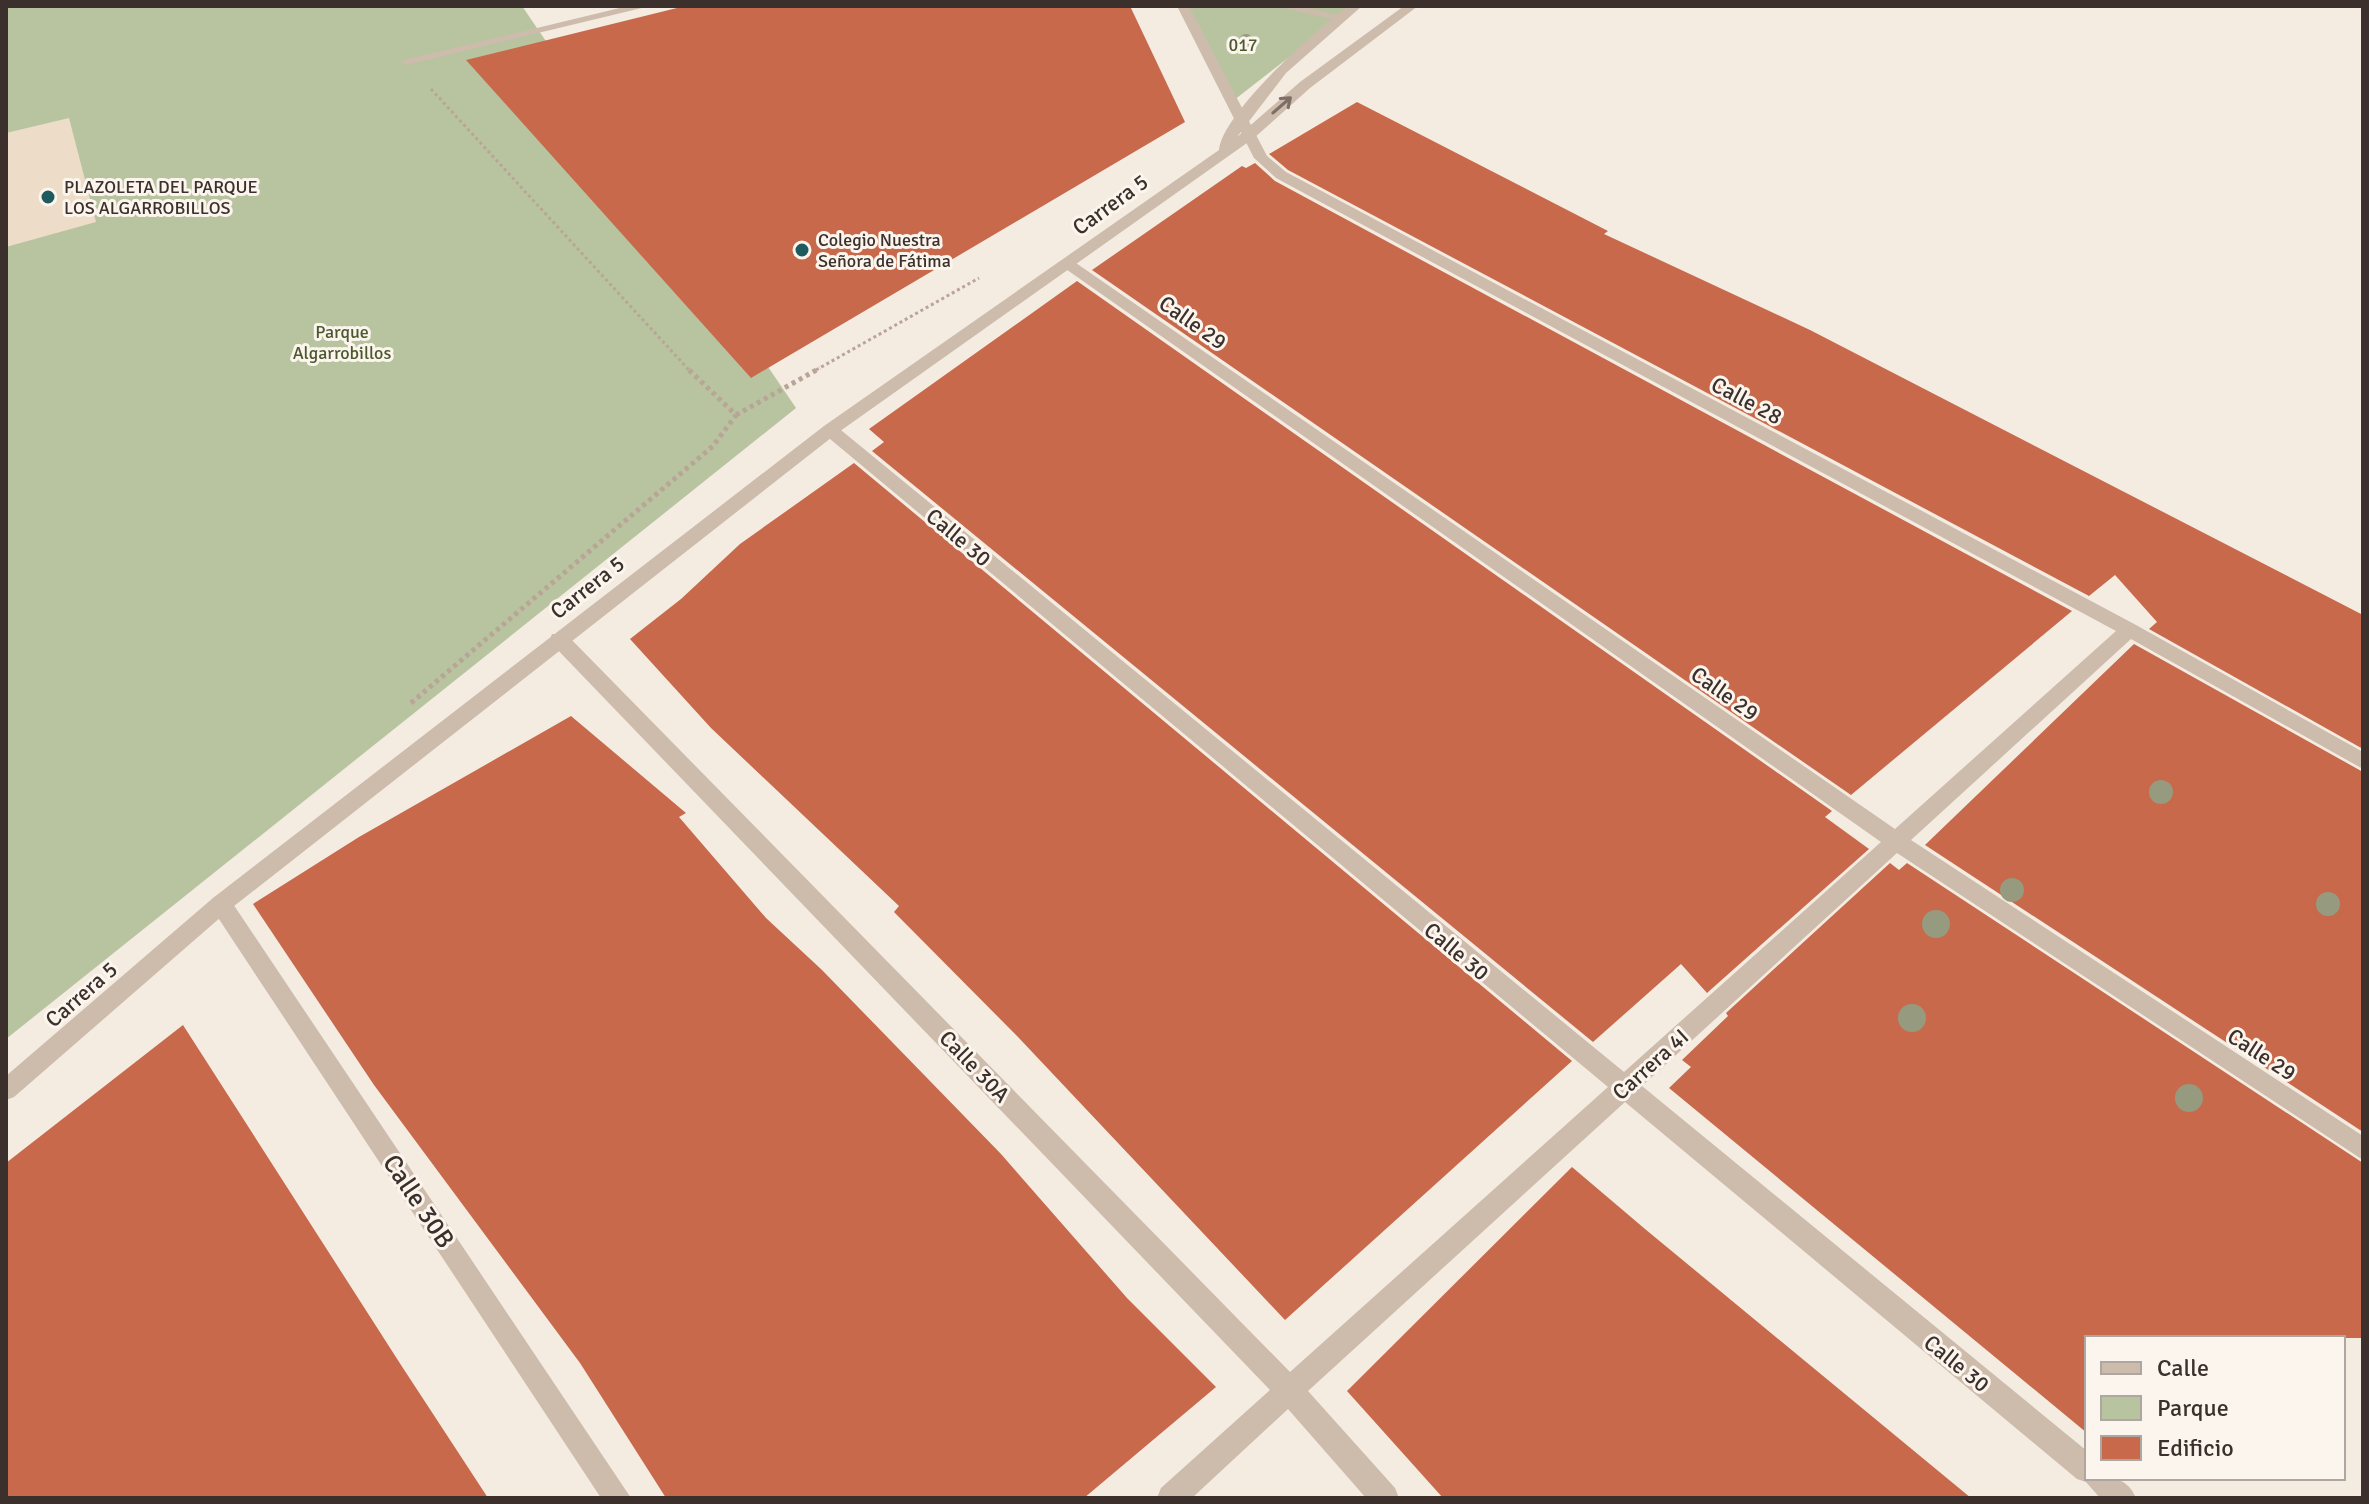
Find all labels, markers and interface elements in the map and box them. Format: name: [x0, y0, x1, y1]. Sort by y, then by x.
park label: 017: [1228, 34, 1258, 56]
one-way arrow: [1272, 96, 1292, 114]
street label: Carrera 5: [1067, 168, 1153, 241]
place label: PLAZOLETA DEL PARQUE LOS ALGARROBILLOS: [64, 176, 258, 219]
marker: PLAZOLETA DEL PARQUE LOS ALGARROBILLOS: [39, 188, 57, 206]
place label: Colegio Nuestra Señora de Fátima: [818, 229, 951, 272]
marker: Colegio Nuestra Señora de Fátima: [793, 241, 811, 259]
street label: Calle 29: [1154, 289, 1232, 355]
park label: Parque Algarrobillos: [293, 321, 391, 364]
street label: Calle 28: [1707, 371, 1787, 430]
street label: Calle 30: [921, 502, 997, 572]
street label: Carrera 5: [545, 550, 630, 625]
street label: Calle 29: [1686, 660, 1764, 726]
street label: Calle 30: [1419, 916, 1495, 986]
street label: Carrera 5: [40, 956, 123, 1033]
street label: Calle 29: [2222, 1022, 2301, 1087]
street label: Carrera 4I: [1607, 1023, 1694, 1106]
street label: Calle 30A: [934, 1025, 1016, 1108]
street label: Calle 30B: [375, 1149, 461, 1254]
street label: Calle 30: [1919, 1329, 1995, 1398]
legend: [2085, 1336, 2345, 1480]
text: Calle: [2157, 1353, 2209, 1383]
text: Parque: [2157, 1393, 2229, 1423]
text: Edificio: [2157, 1433, 2234, 1463]

